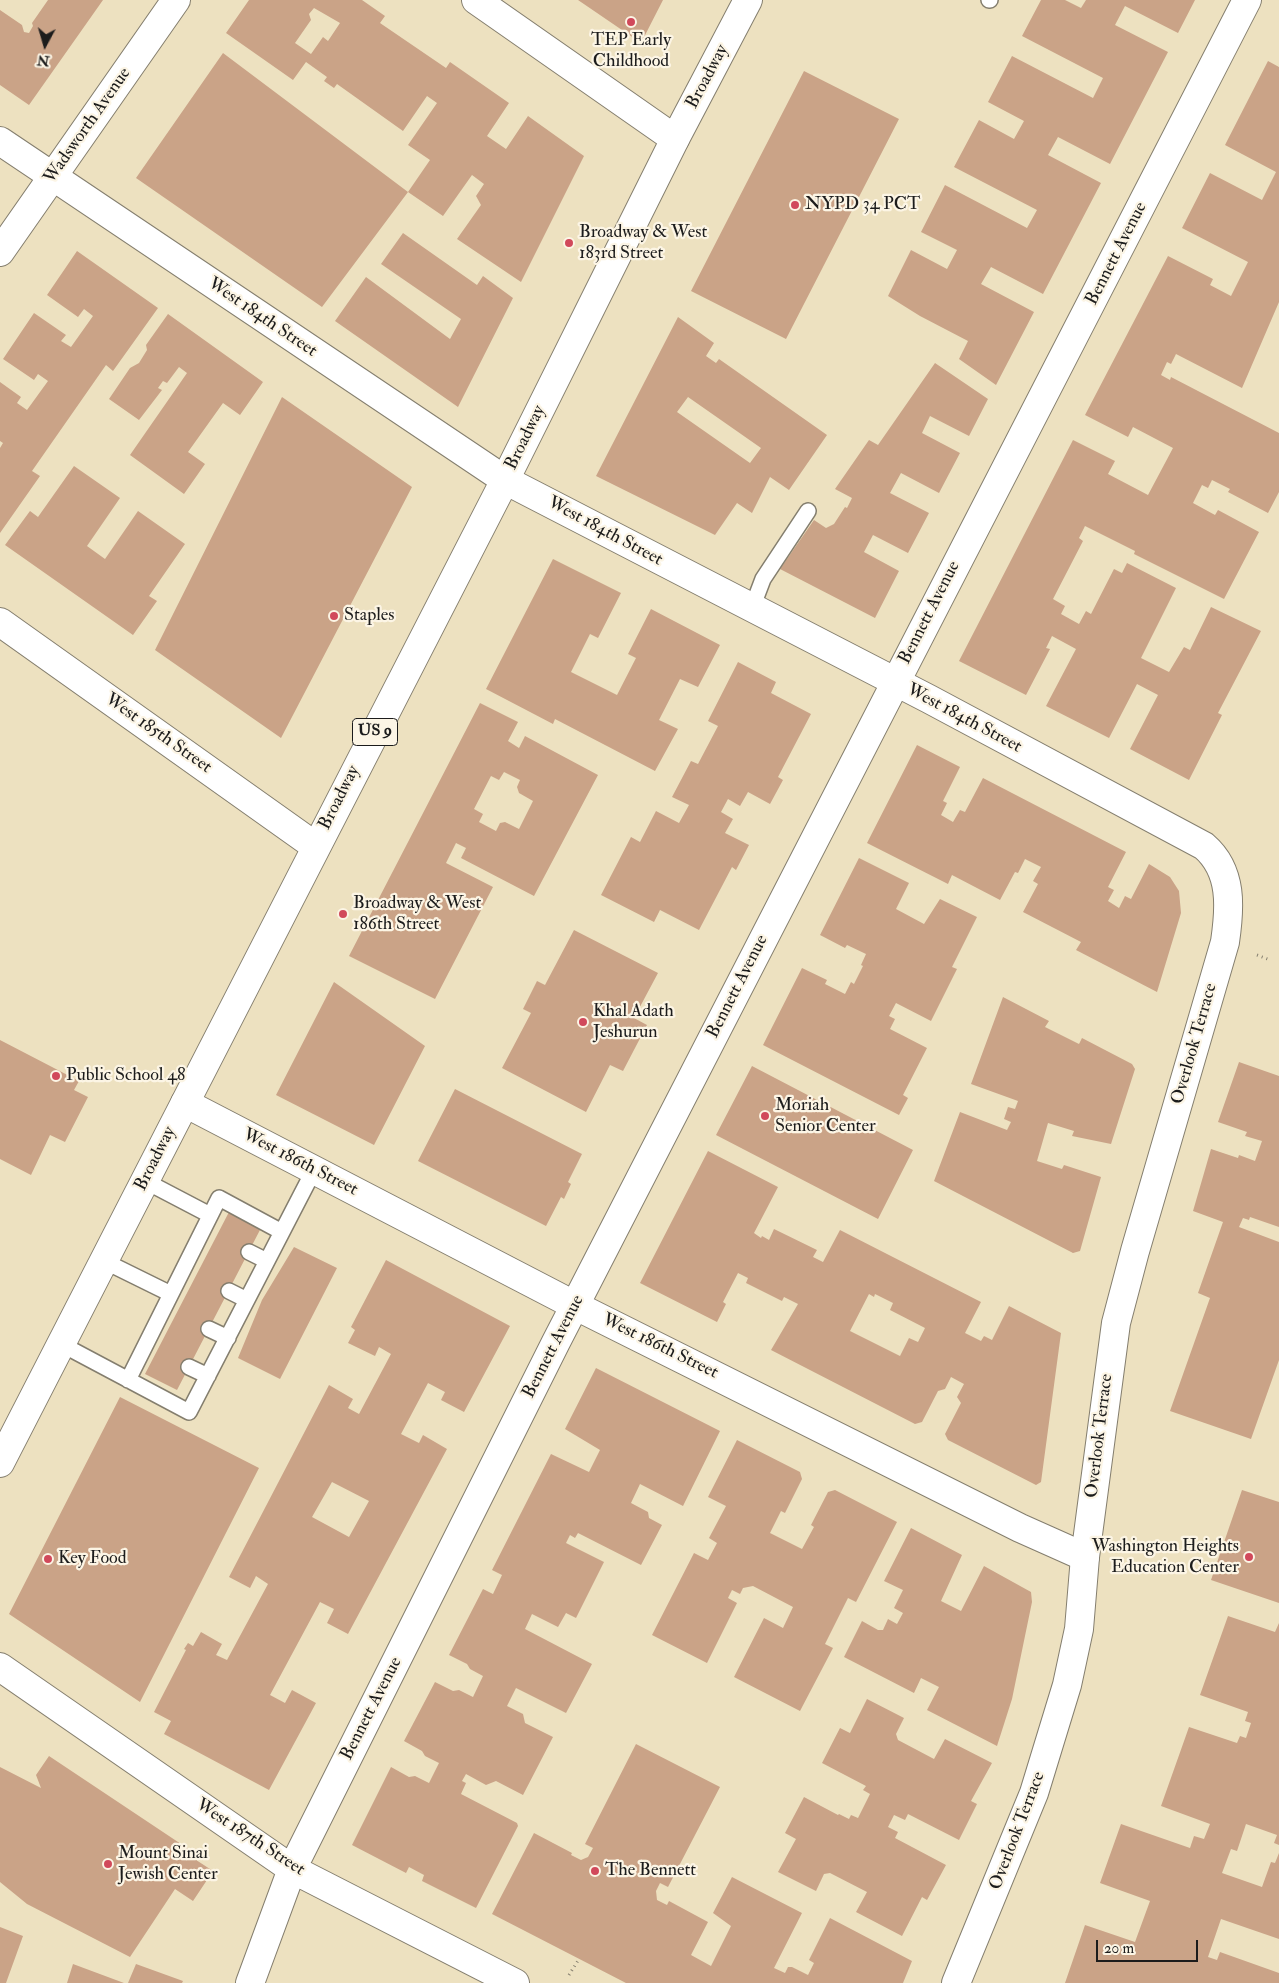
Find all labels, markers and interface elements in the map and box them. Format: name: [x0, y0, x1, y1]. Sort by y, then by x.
marker: TEP Early Childhood: [625, 16, 637, 28]
north arrow: [20, 20, 70, 70]
place label: TEP Early Childhood: [591, 30, 671, 72]
street label: Broadway: [682, 41, 734, 113]
text: N: [36, 51, 51, 70]
street label: Wadsworth Avenue: [40, 64, 136, 188]
place label: NYPD 34 PCT: [805, 194, 920, 216]
marker: NYPD 34 PCT: [789, 199, 801, 211]
street label: Bennett Avenue: [1082, 199, 1152, 309]
place label: Broadway & West 183rd Street: [579, 222, 707, 264]
marker: Broadway & West 183rd Street: [563, 237, 575, 249]
street label: West 184th Street: [203, 274, 321, 362]
street label: Broadway: [501, 402, 551, 474]
street label: West 184th Street: [544, 493, 666, 571]
street label: Bennett Avenue: [895, 558, 965, 668]
place label: Staples: [344, 605, 394, 627]
marker: Staples: [328, 610, 340, 622]
street label: West 184th Street: [903, 680, 1025, 758]
street label: West 185th Street: [101, 689, 215, 779]
road number: US 9: [352, 719, 398, 746]
street label: Broadway: [315, 762, 365, 834]
place label: Broadway & West 186th Street: [353, 893, 481, 936]
marker: Broadway & West 186th Street: [337, 908, 349, 920]
street label: Bennett Avenue: [703, 932, 773, 1042]
street label: Overlook Terrace: [1167, 981, 1223, 1107]
place label: Khal Adath Jeshurun: [593, 1001, 674, 1044]
marker: Khal Adath Jeshurun: [577, 1016, 589, 1028]
place label: Public School 48: [66, 1065, 185, 1087]
marker: Public School 48: [50, 1070, 62, 1082]
place label: Moriah Senior Center: [775, 1095, 876, 1138]
marker: Moriah Senior Center: [759, 1110, 771, 1122]
street label: Broadway: [131, 1123, 181, 1195]
street label: West 186th Street: [239, 1125, 361, 1201]
street label: Bennett Avenue: [519, 1292, 589, 1402]
street label: West 186th Street: [598, 1310, 722, 1384]
street label: Overlook Terrace: [1082, 1373, 1118, 1499]
place label: Washington Heights Education Center: [1092, 1536, 1239, 1578]
place label: Key Food: [58, 1548, 127, 1570]
marker: Washington Heights Education Center: [1243, 1551, 1255, 1563]
marker: Key Food: [42, 1553, 54, 1565]
street label: Bennett Avenue: [337, 1654, 407, 1764]
street label: Overlook Terrace: [986, 1769, 1050, 1893]
street label: West 187th Street: [191, 1795, 309, 1881]
place label: Mount Sinai Jewish Center: [118, 1843, 218, 1886]
marker: Mount Sinai Jewish Center: [102, 1858, 114, 1870]
place label: The Bennett: [605, 1860, 696, 1882]
marker: The Bennett: [589, 1865, 601, 1877]
scale bar: [1099, 1930, 1202, 1962]
text: 20 m: [1104, 1939, 1134, 1958]

